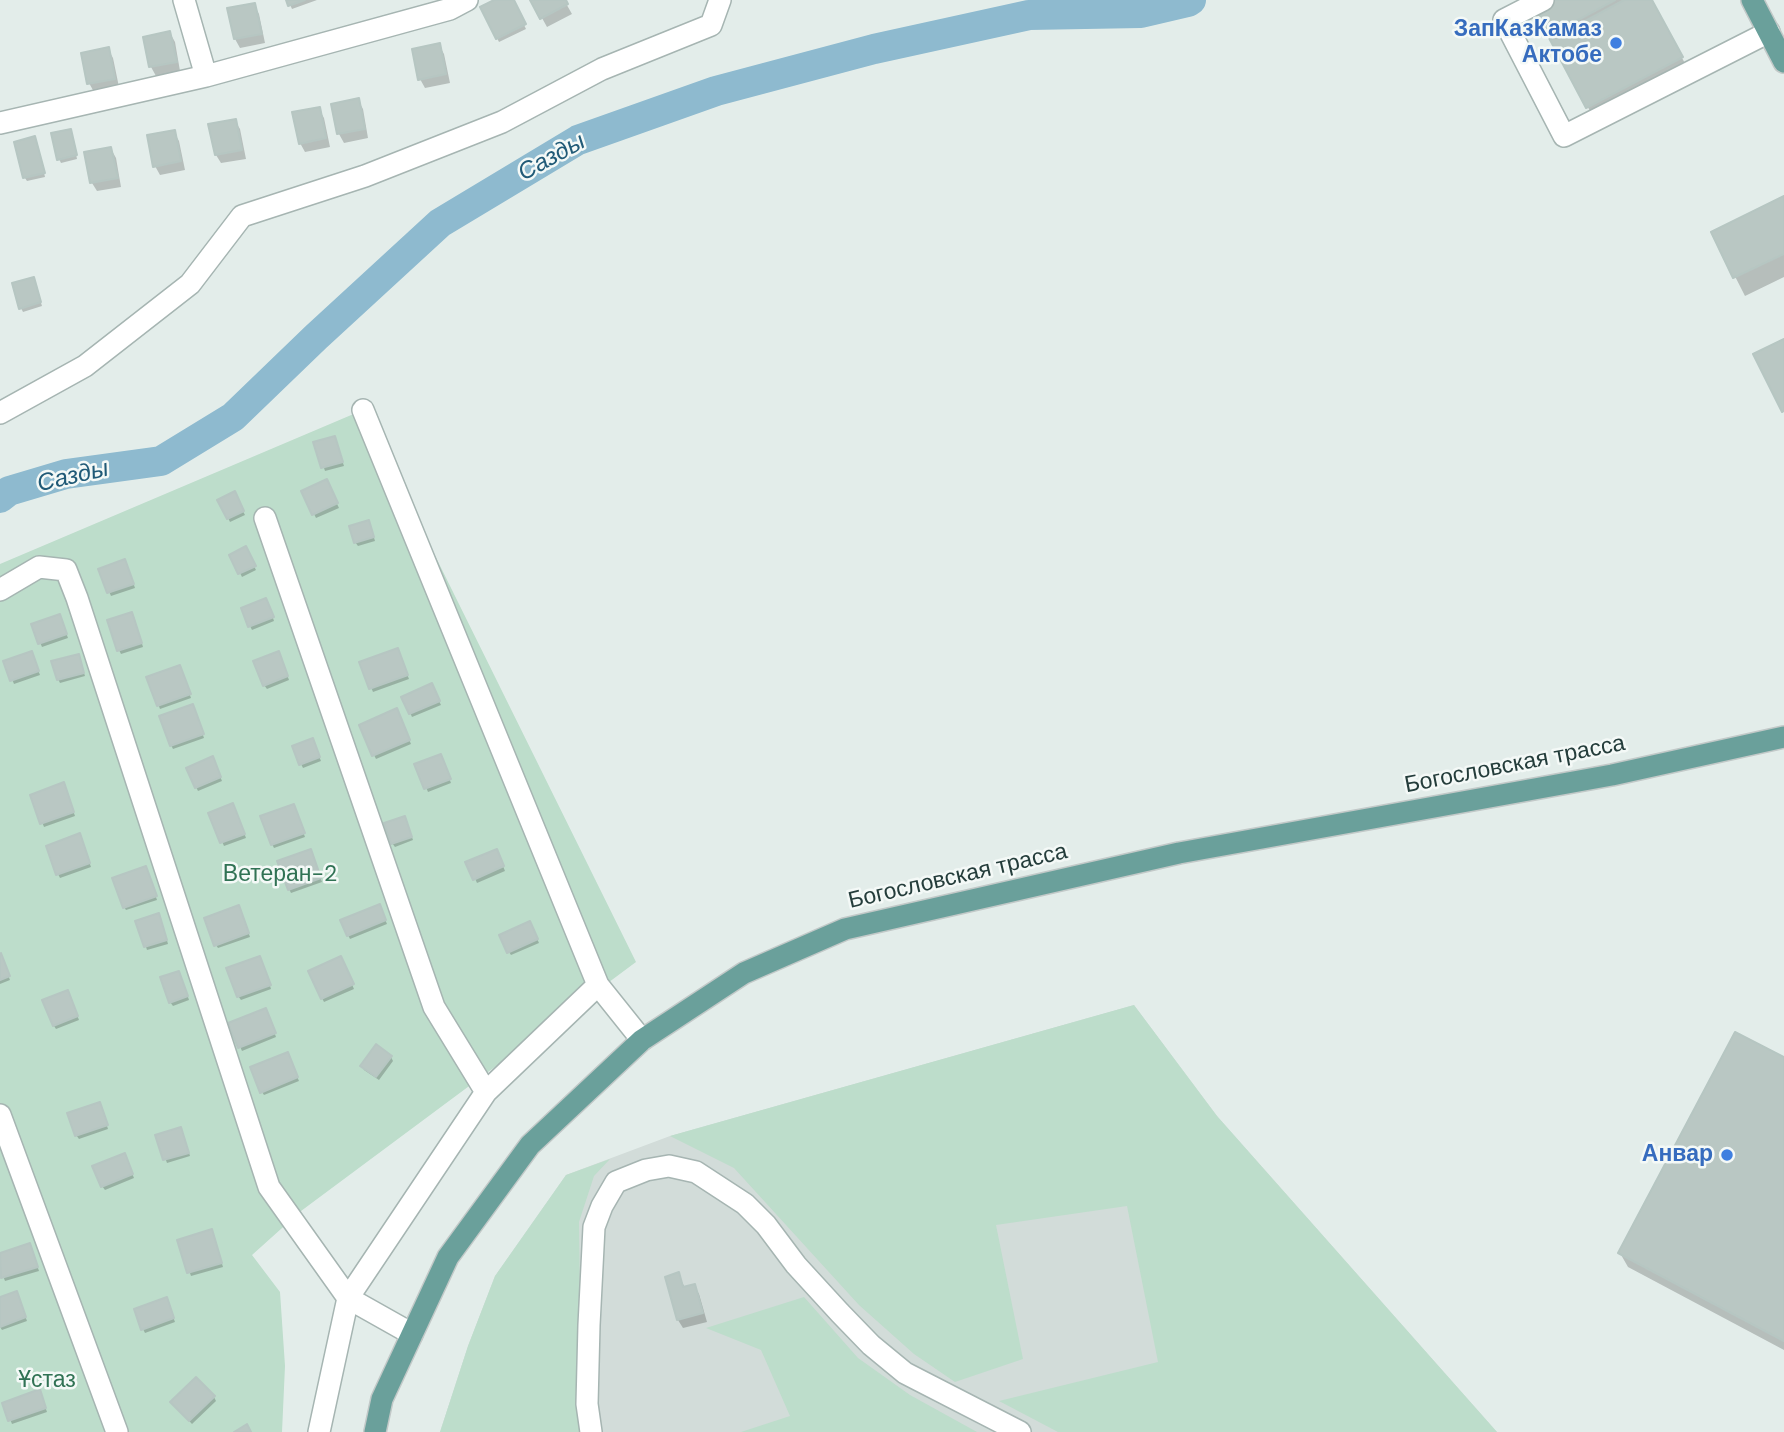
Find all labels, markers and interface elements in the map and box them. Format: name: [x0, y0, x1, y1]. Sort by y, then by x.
place label: ЗапКазКамаз Актобе: [1454, 16, 1602, 70]
marker: ЗапКазКамаз Актобе: [1608, 35, 1624, 51]
water label: Сазды: [513, 128, 591, 188]
water label: Сазды: [35, 455, 111, 499]
street label: Богословская трасса: [1403, 730, 1627, 800]
street label: Богословская трасса: [846, 838, 1070, 916]
park label: Ветеран-2: [223, 861, 337, 889]
place label: Анвар: [1642, 1141, 1713, 1169]
marker: Анвар: [1719, 1147, 1735, 1163]
park label: Ұстаз: [18, 1367, 76, 1395]

